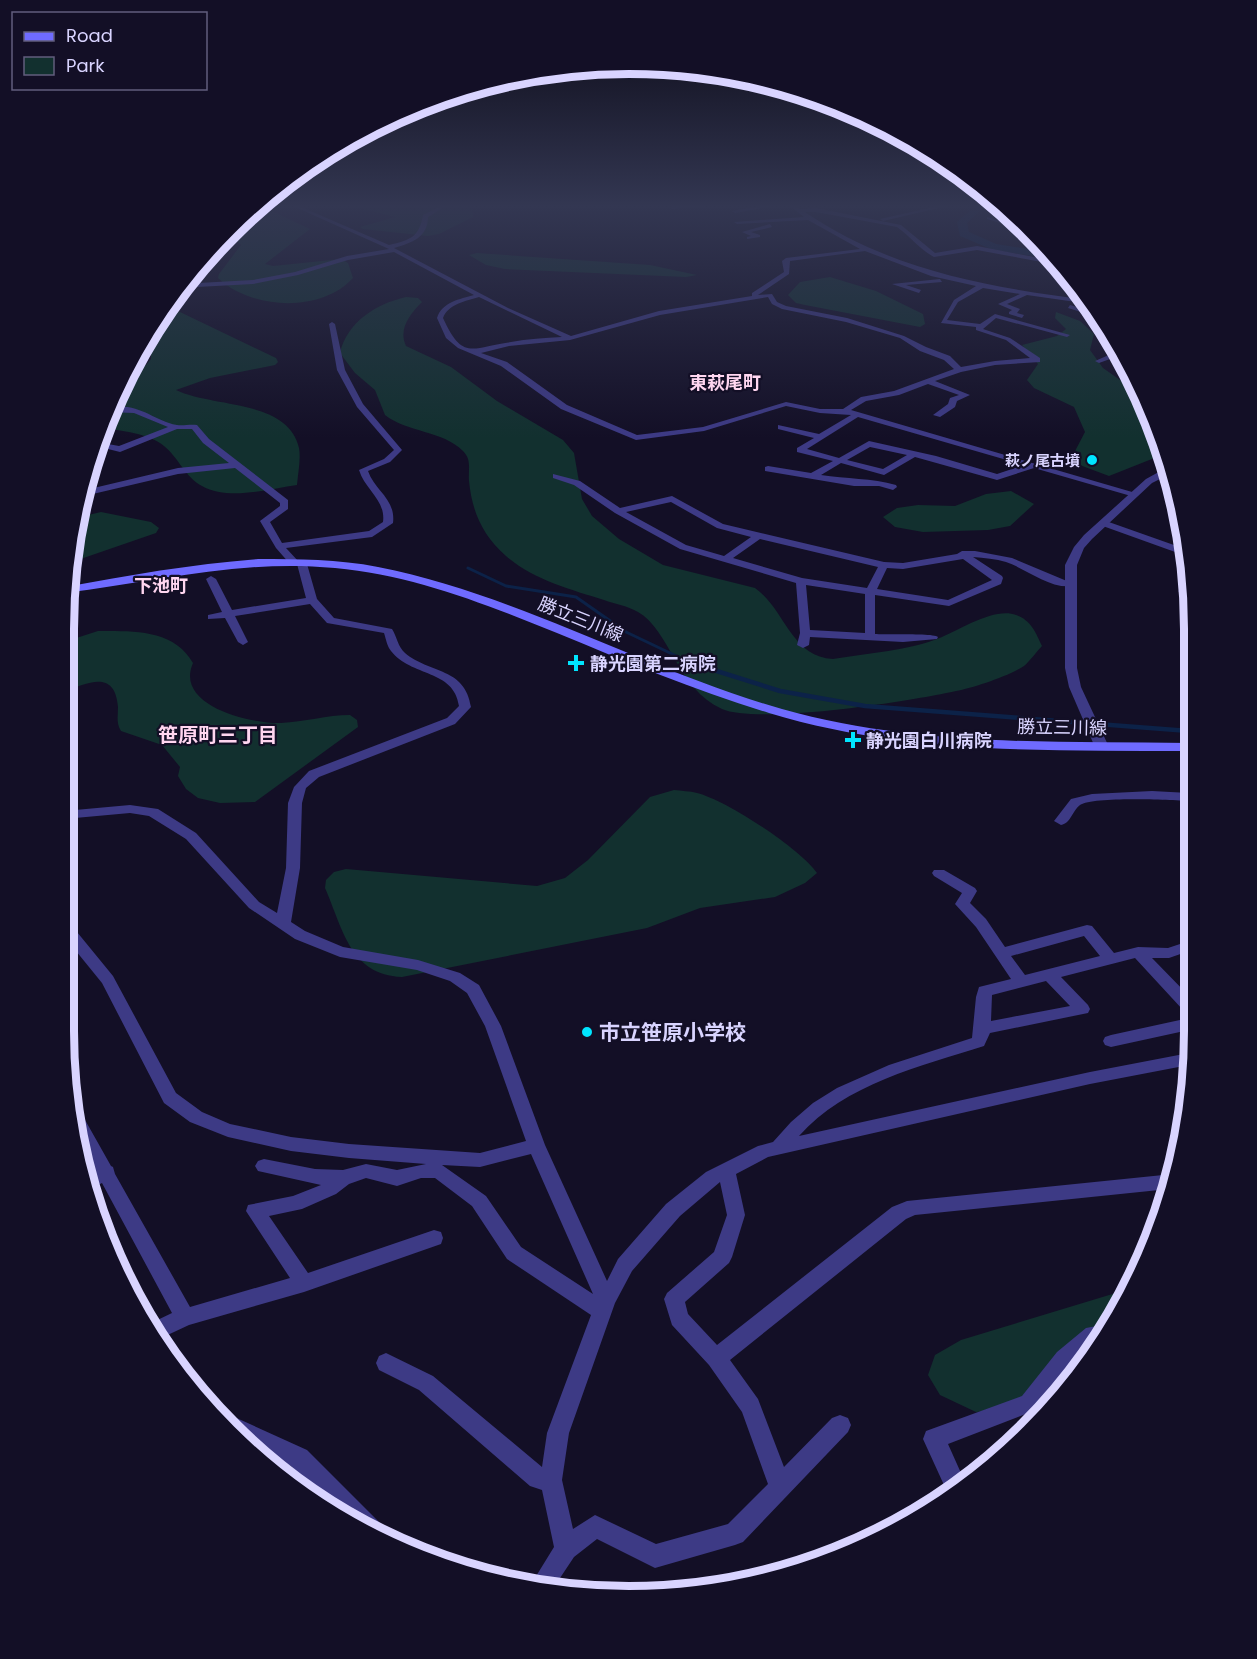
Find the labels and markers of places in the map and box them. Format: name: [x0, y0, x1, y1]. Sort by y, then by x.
place label: 萩ノ尾古墳: [1005, 450, 1080, 471]
marker: 萩ノ尾古墳: [1085, 453, 1099, 467]
place label: 静光園第二病院: [590, 651, 716, 676]
marker: 静光園第二病院: [567, 654, 585, 672]
place label: 静光園白川病院: [866, 728, 992, 753]
marker: 静光園白川病院: [844, 731, 862, 749]
place label: 市立笹原小学校: [599, 1018, 746, 1047]
marker: 市立笹原小学校: [580, 1025, 594, 1039]

